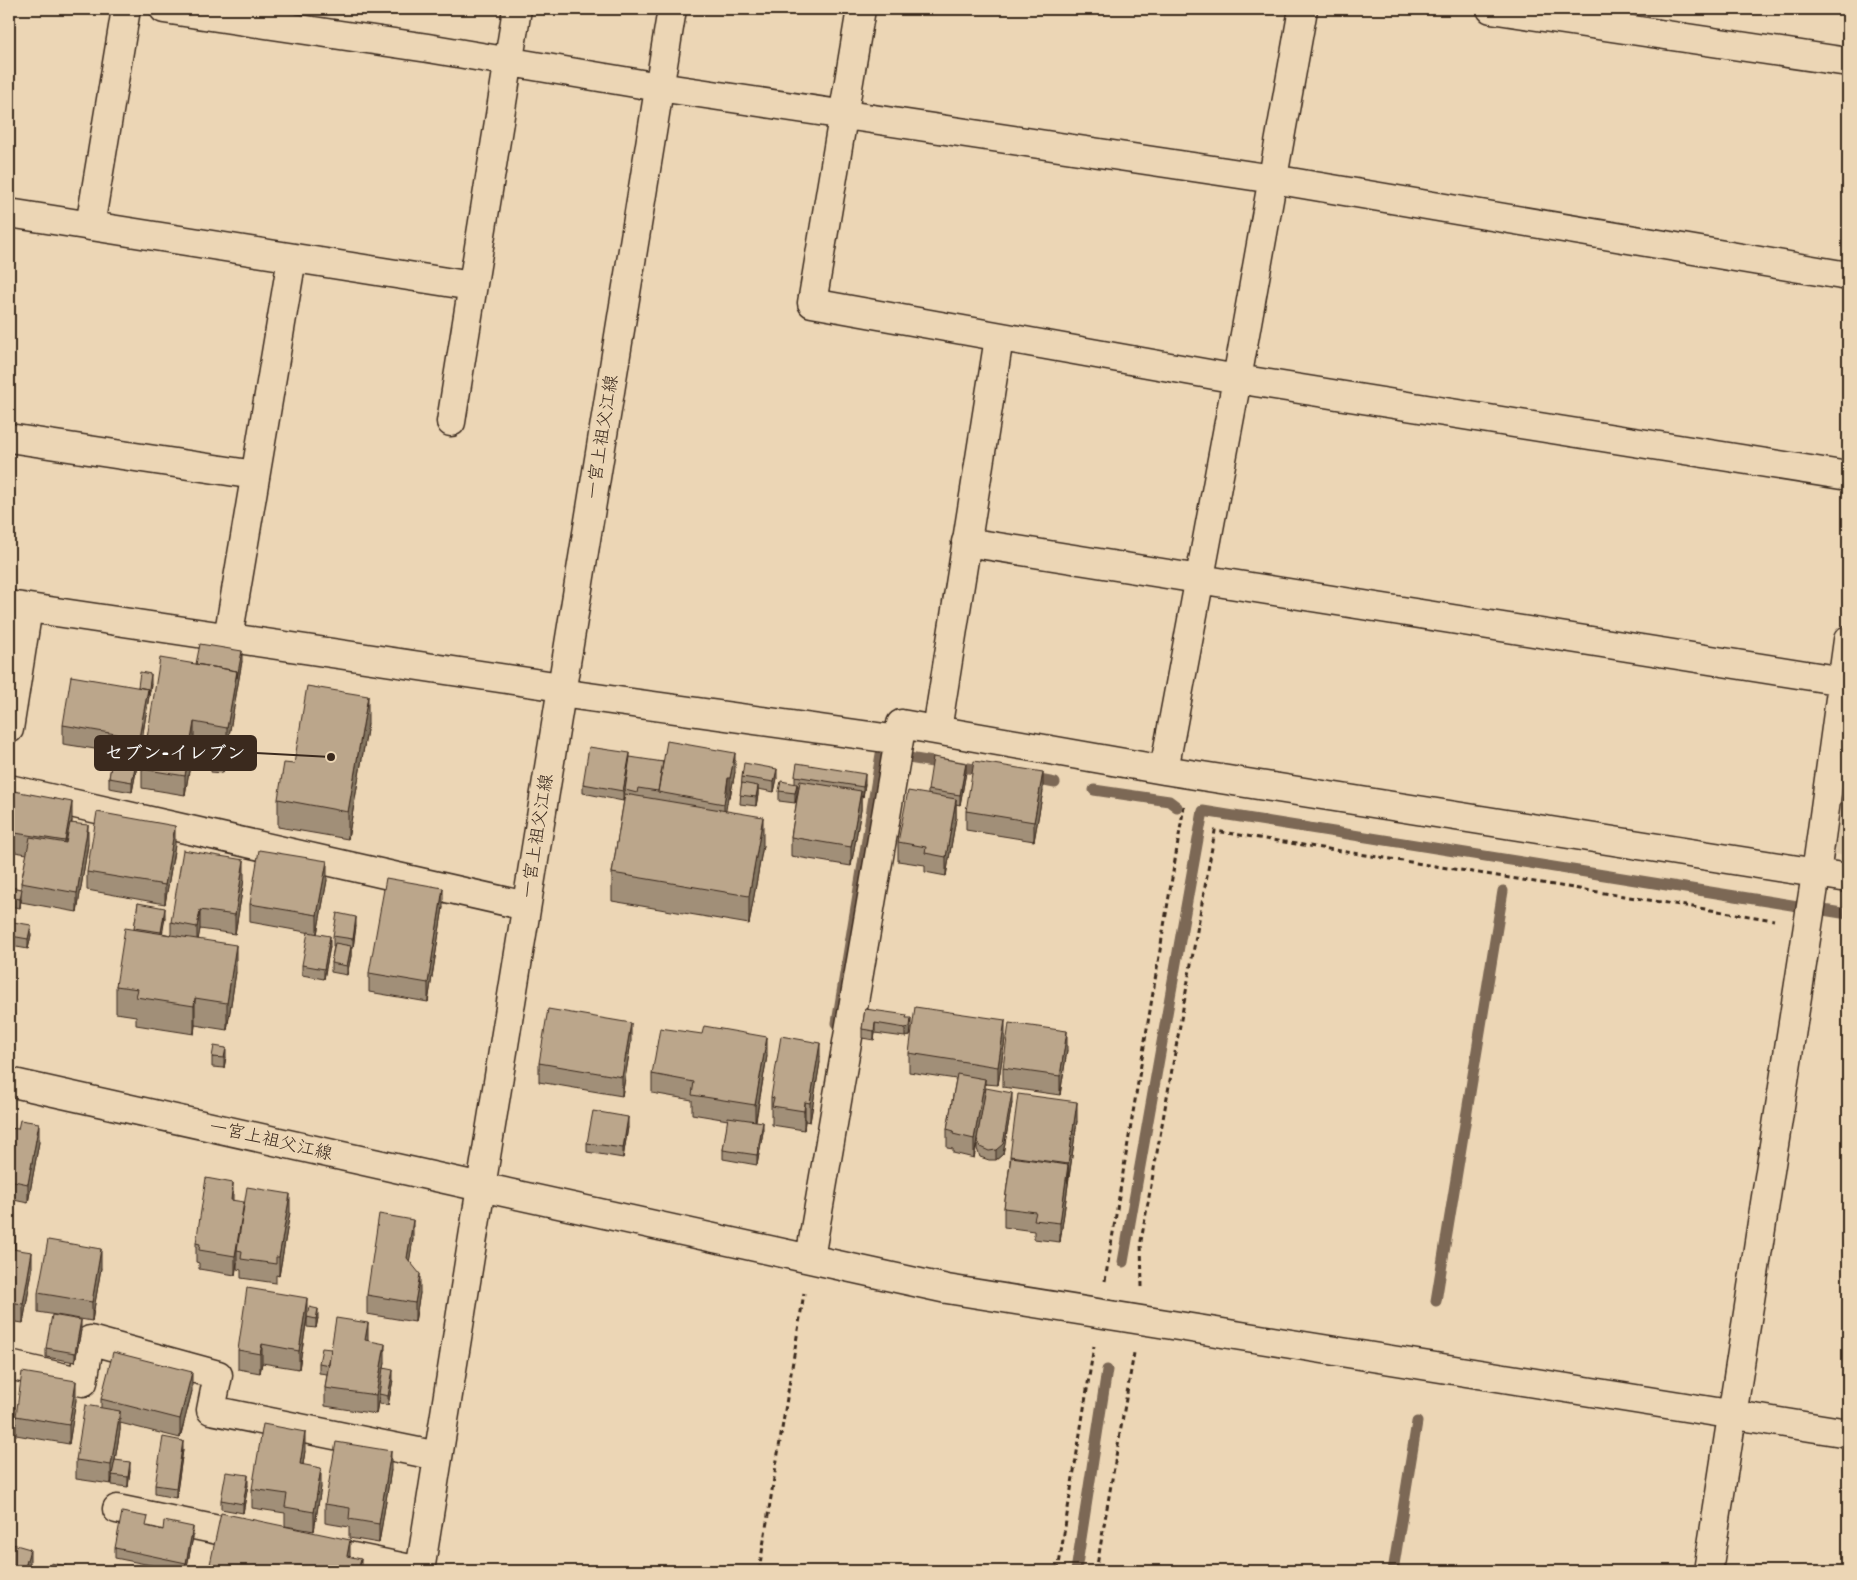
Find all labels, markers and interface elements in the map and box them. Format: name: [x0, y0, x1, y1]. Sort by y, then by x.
street label: 一宮上祖父江線: [582, 373, 622, 501]
callout: セブン-イレブン: [95, 736, 256, 770]
text: セブン-イレブン: [105, 742, 245, 765]
street label: 一宮上祖父江線: [517, 772, 557, 900]
street label: 一宮上祖父江線: [207, 1116, 335, 1164]

